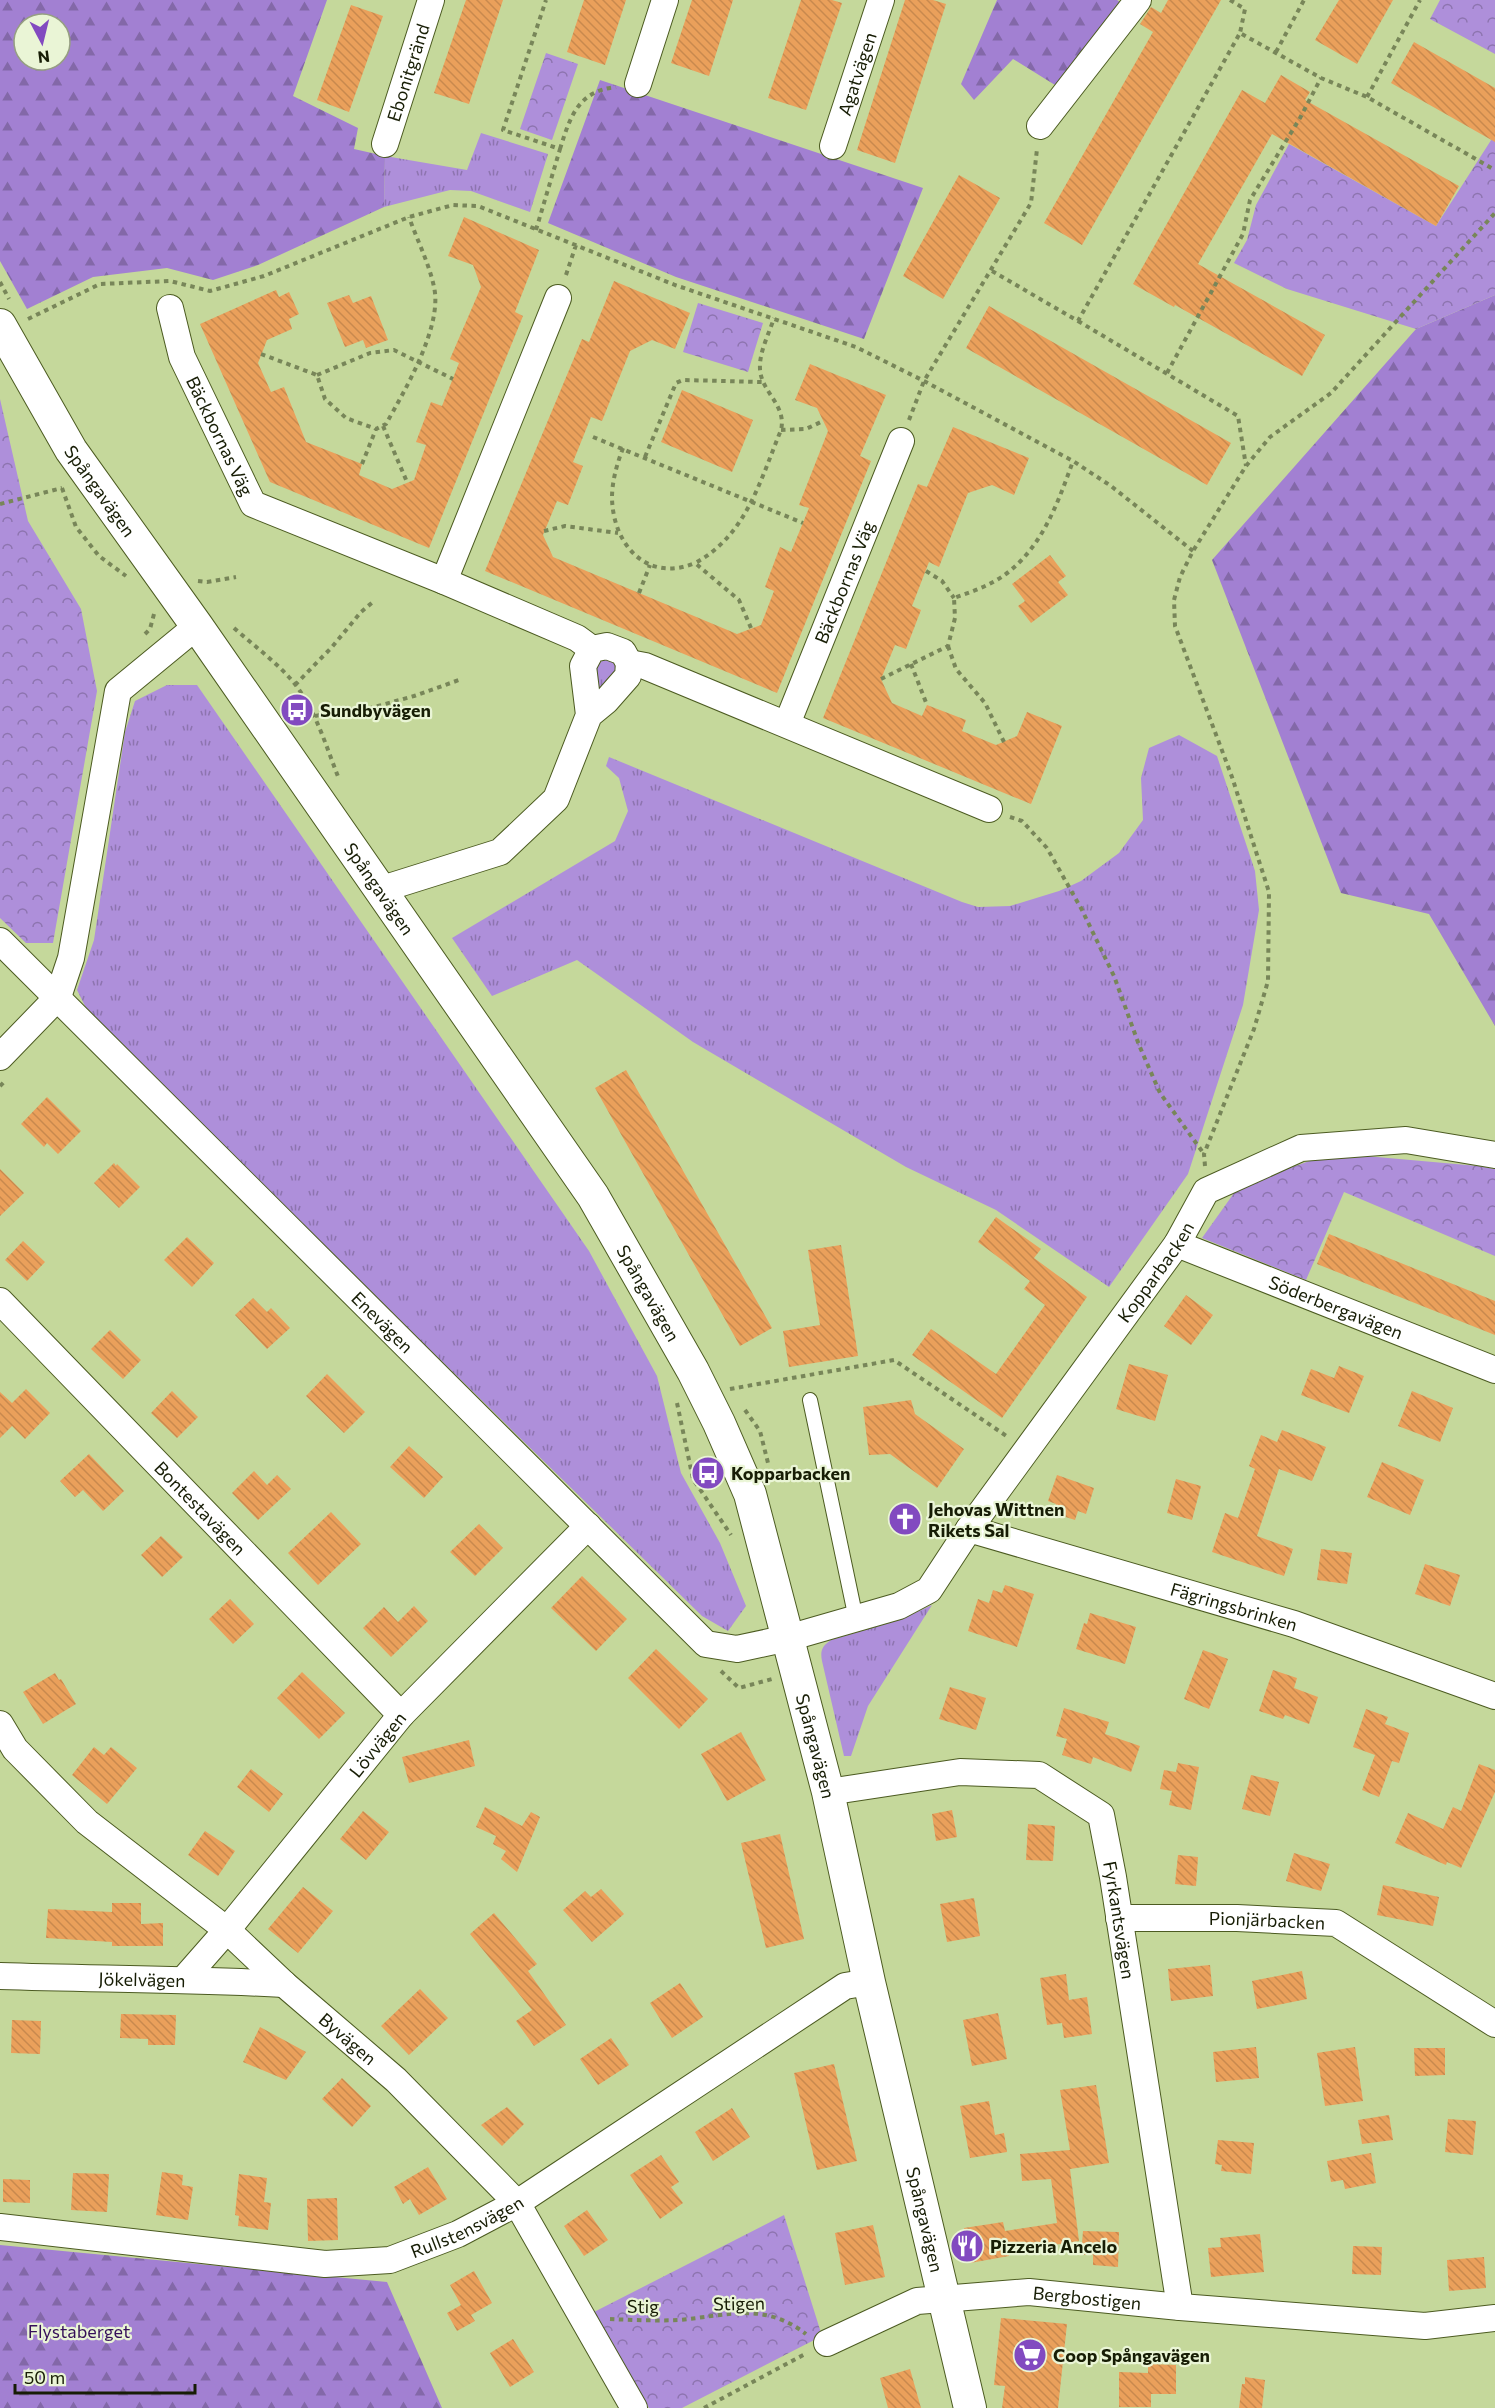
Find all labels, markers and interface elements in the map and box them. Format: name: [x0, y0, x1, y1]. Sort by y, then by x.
north arrow: [12, 12, 72, 72]
street label: Ebonitgränd: [382, 21, 434, 124]
street label: Agatvägen: [833, 29, 881, 118]
text: N: [37, 47, 51, 68]
street label: Bäckbornas Väg: [182, 372, 258, 499]
street label: Spångavägen: [60, 441, 140, 541]
street label: Bäckbornas Väg: [810, 517, 879, 647]
bus stop icon: Sundbyvägen: [279, 692, 315, 728]
place label: Sundbyvägen: [320, 699, 431, 721]
street label: Spångavägen: [340, 838, 419, 939]
street label: Kopparbacken: [1112, 1218, 1198, 1327]
street label: Spångavägen: [612, 1241, 685, 1345]
street label: Söderbergavägen: [1266, 1271, 1406, 1343]
street label: Enevägen: [347, 1287, 418, 1357]
bus stop icon: Kopparbacken: [690, 1455, 726, 1491]
street label: Bontestavägen: [150, 1456, 251, 1559]
place label: Kopparbacken: [731, 1462, 850, 1484]
place label: Jehovas Wittnen Rikets Sal: [928, 1498, 1064, 1541]
church icon: Jehovas Wittnen Rikets Sal: [887, 1501, 923, 1537]
street label: Fägringsbrinken: [1168, 1577, 1300, 1635]
street label: Spångavägen: [792, 1691, 840, 1800]
street label: Lövvägen: [344, 1707, 410, 1782]
street label: Fyrkantsvägen: [1099, 1859, 1140, 1981]
street label: Pionjärbacken: [1209, 1907, 1326, 1933]
street label: Jökelvägen: [98, 1967, 186, 1991]
street label: Byvägen: [315, 2008, 381, 2069]
street label: Spångavägen: [902, 2165, 948, 2274]
street label: Rullstensvägen: [407, 2191, 528, 2262]
restaurant icon: Pizzeria Ancelo: [949, 2228, 985, 2264]
place label: Pizzeria Ancelo: [990, 2235, 1117, 2257]
street label: Bergbostigen: [1032, 2281, 1142, 2314]
street label: Stigen: [713, 2292, 765, 2314]
street label: Stig: [627, 2295, 660, 2317]
park label: Flystaberget: [28, 2320, 130, 2342]
supermarket icon: Coop Spångavägen: [1012, 2337, 1048, 2373]
place label: Coop Spångavägen: [1053, 2344, 1210, 2366]
scale bar: [15, 2357, 195, 2395]
text: 50 m: [24, 2366, 65, 2388]

